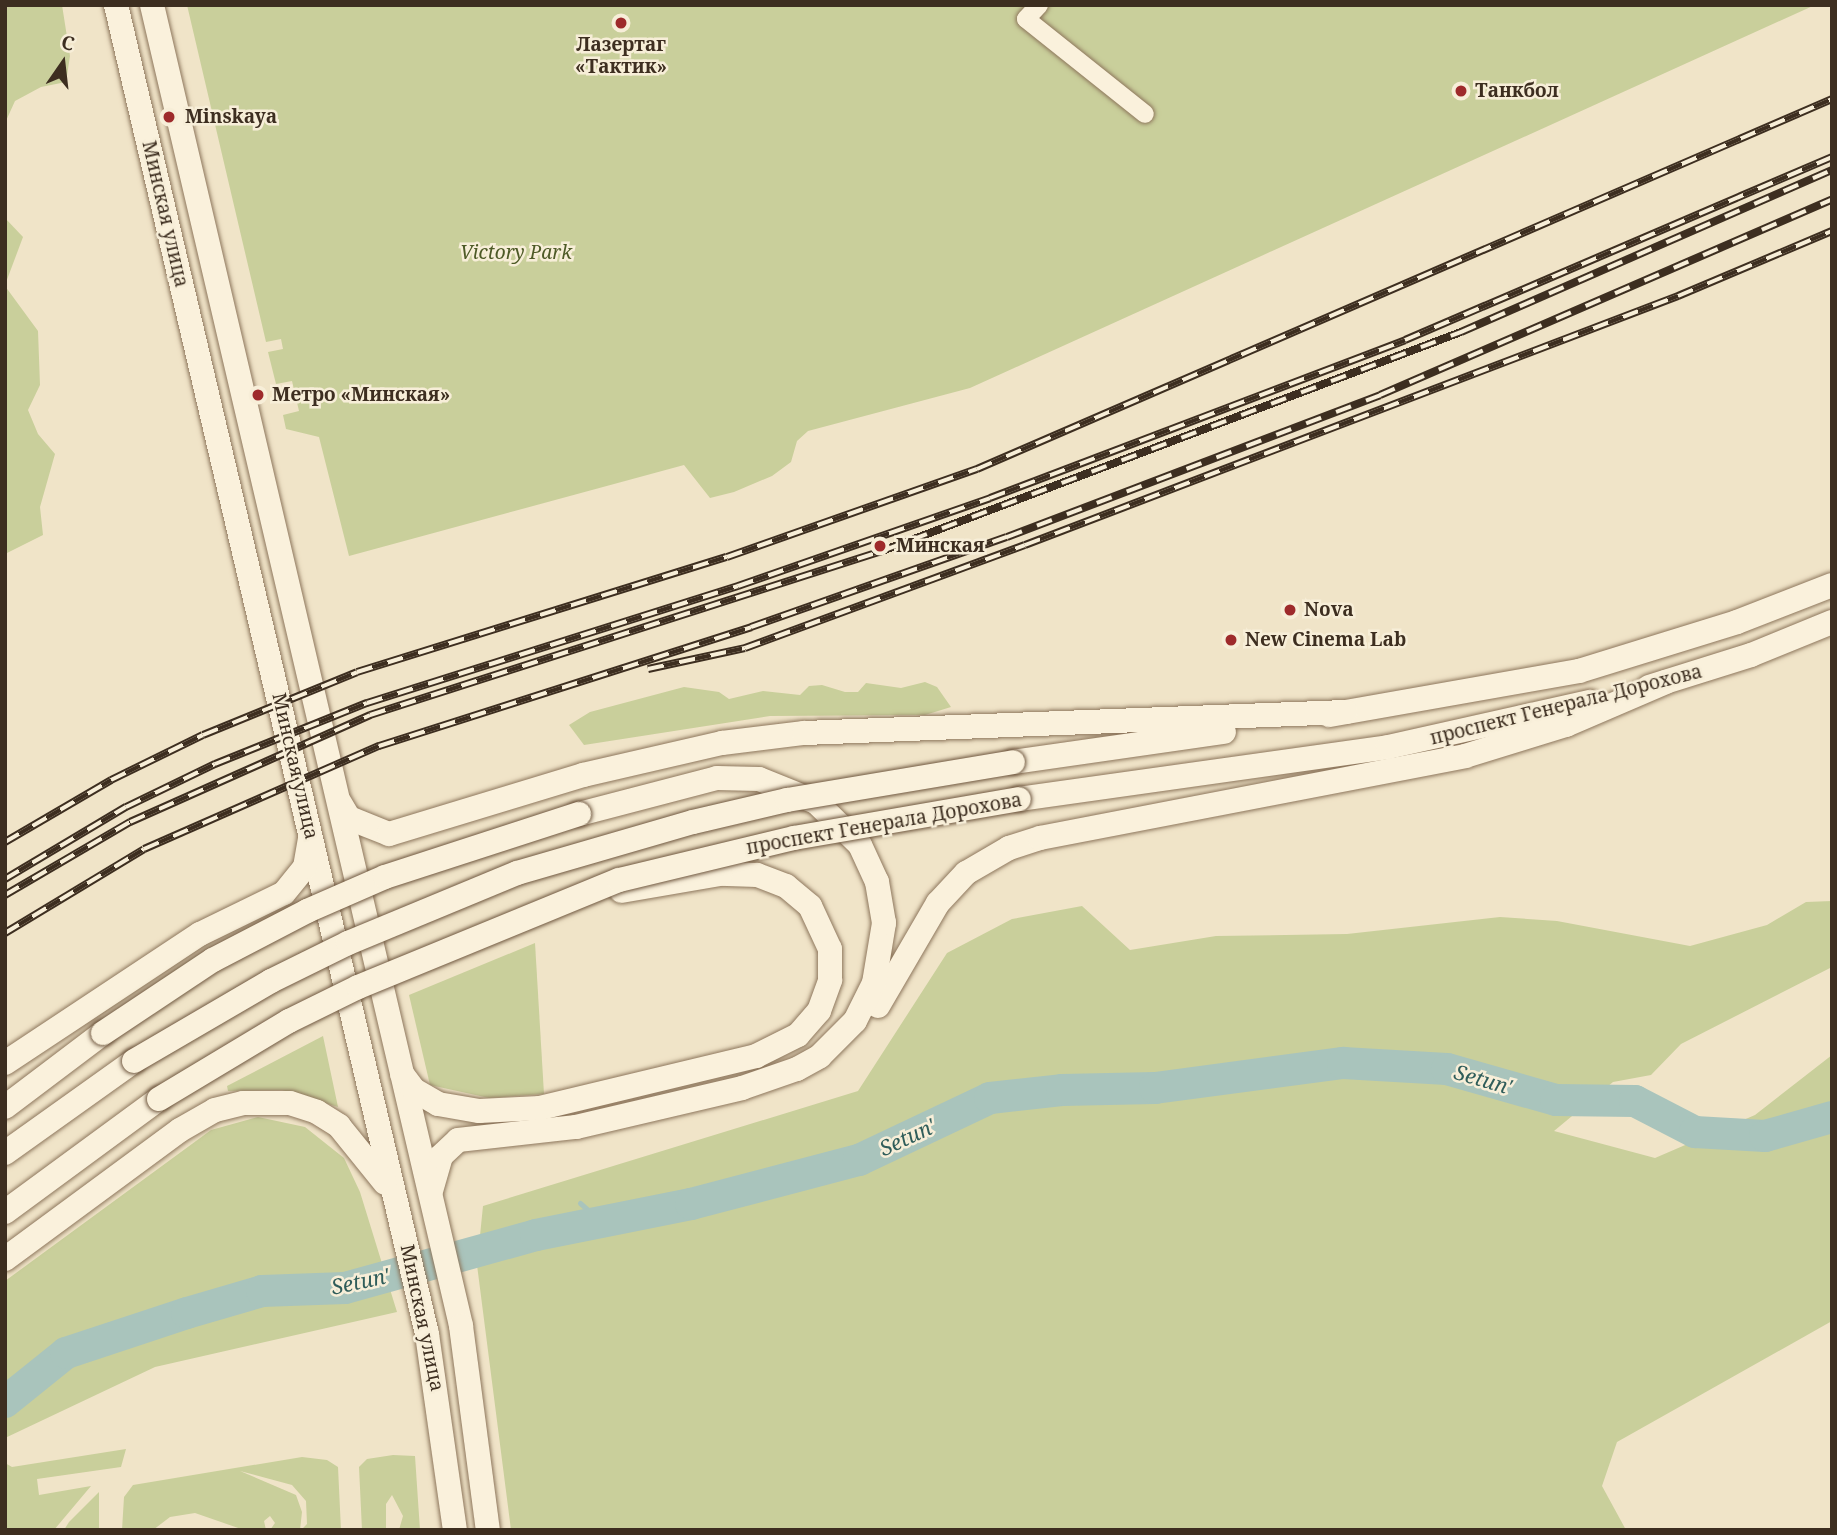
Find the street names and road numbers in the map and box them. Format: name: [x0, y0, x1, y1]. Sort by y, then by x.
street label: Минская улица: [137, 139, 193, 289]
street label: проспект Генерала Дорохова: [1428, 660, 1704, 750]
street label: Минская улица: [267, 691, 323, 841]
street label: проспект Генерала Дорохова: [744, 789, 1024, 859]
street label: Минская улица: [395, 1242, 449, 1394]

